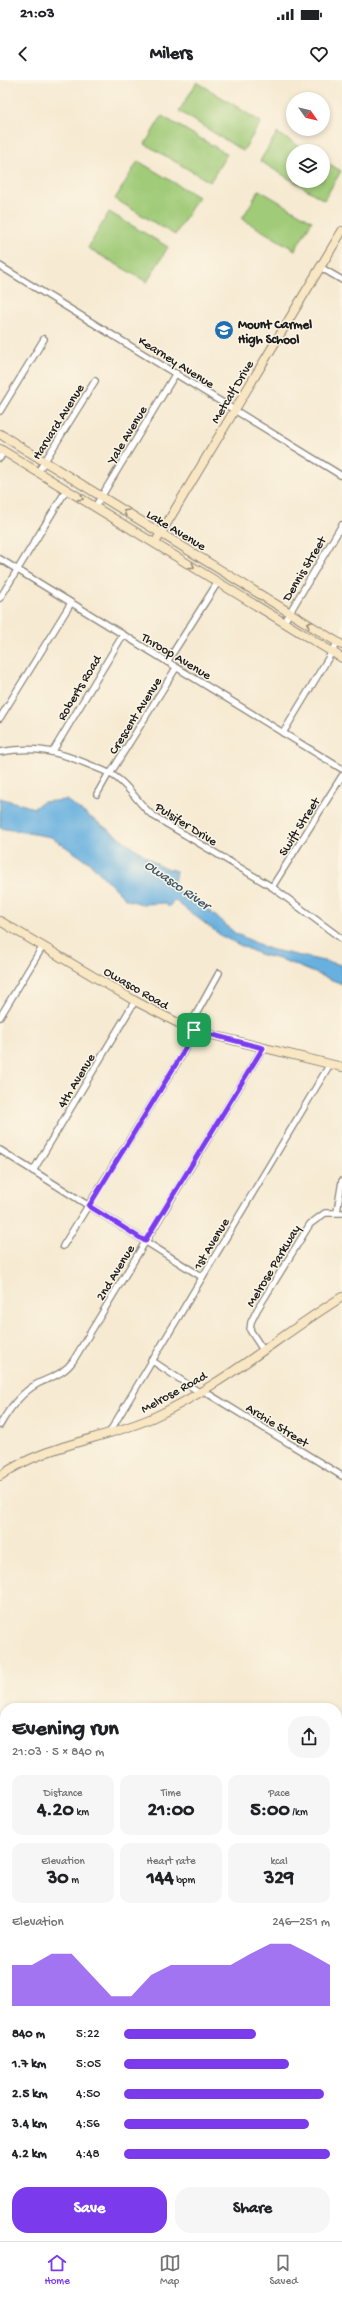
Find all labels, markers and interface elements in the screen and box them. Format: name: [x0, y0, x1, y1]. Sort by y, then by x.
text: 21:03: [20, 5, 54, 23]
icon: back: [12, 43, 34, 65]
icon: heart: [308, 43, 330, 65]
text: Milers: [150, 44, 192, 65]
north arrow: [286, 92, 330, 136]
map controls: [286, 92, 330, 188]
button: layers: [286, 144, 330, 188]
place label: Mount Carmel High School: [238, 318, 312, 348]
school or university icon: Mount Carmel High School: [213, 319, 235, 341]
street label: Kearney Avenue: [135, 334, 217, 393]
street label: Metcalf Drive: [208, 358, 258, 427]
street label: Harvard Avenue: [30, 381, 89, 463]
street label: Yale Avenue: [104, 403, 151, 468]
one-way arrow: [77, 493, 84, 501]
street label: Lake Avenue: [143, 508, 208, 555]
one-way arrow: [124, 510, 131, 517]
street label: Dennis Street: [279, 533, 331, 605]
one-way arrow: [188, 561, 195, 569]
one-way arrow: [306, 622, 313, 629]
street label: Throop Avenue: [137, 630, 214, 684]
street label: Roberts Road: [55, 652, 106, 724]
street label: Crescent Avenue: [106, 675, 166, 758]
street label: Swift Street: [276, 794, 325, 859]
street label: Pulsifer Drive: [151, 800, 220, 850]
water label: Owasco River: [140, 857, 215, 917]
street label: Owasco Road: [101, 965, 172, 1014]
pin: [177, 1013, 211, 1047]
icon: arrive: [183, 1019, 205, 1041]
street label: 4th Avenue: [55, 1051, 99, 1111]
street label: 1st Avenue: [190, 1216, 234, 1274]
street label: Melrose Parkway: [244, 1222, 305, 1310]
street label: 2nd Avenue: [94, 1242, 139, 1304]
street label: Melrose Road: [139, 1368, 211, 1417]
street label: Archie Street: [243, 1401, 312, 1452]
button: share: [288, 1716, 330, 1758]
text: Evening run: [12, 1717, 119, 1743]
text: 21:03 · 5 × 840 m: [12, 1745, 104, 1760]
text: Distance: [44, 1788, 82, 1800]
text: Time: [161, 1788, 181, 1800]
text: Pace: [268, 1788, 290, 1800]
text: 4.20: [37, 1800, 74, 1823]
text: 21:00: [148, 1800, 194, 1823]
text: 5:00: [250, 1800, 290, 1823]
text: km: [74, 1807, 89, 1819]
text: /km: [290, 1807, 308, 1819]
text: Elevation: [41, 1856, 85, 1868]
text: Heart rate: [146, 1856, 196, 1868]
text: kcal: [270, 1856, 288, 1868]
text: 30: [47, 1868, 69, 1891]
text: 144: [147, 1868, 174, 1891]
text: 329: [264, 1868, 294, 1891]
text: m: [69, 1875, 79, 1887]
text: bpm: [174, 1875, 195, 1887]
text: Elevation: [12, 1915, 64, 1930]
text: 246–251 m: [272, 1915, 330, 1930]
text: 840 m: [12, 2027, 45, 2042]
text: 5:22: [76, 2027, 100, 2042]
text: 1.7 km: [12, 2057, 46, 2072]
text: 5:05: [76, 2057, 101, 2072]
text: 2.5 km: [12, 2087, 47, 2102]
text: 4:50: [76, 2087, 100, 2102]
text: 3.4 km: [12, 2117, 47, 2132]
text: 4:56: [76, 2117, 100, 2132]
text: 4.2 km: [12, 2147, 47, 2162]
text: 4:48: [76, 2147, 100, 2162]
button: Save: [12, 2187, 167, 2233]
button: Share: [175, 2187, 330, 2233]
tab: Home: [44, 2252, 70, 2288]
tab: Map: [159, 2252, 181, 2288]
tab: Saved: [269, 2252, 298, 2288]

